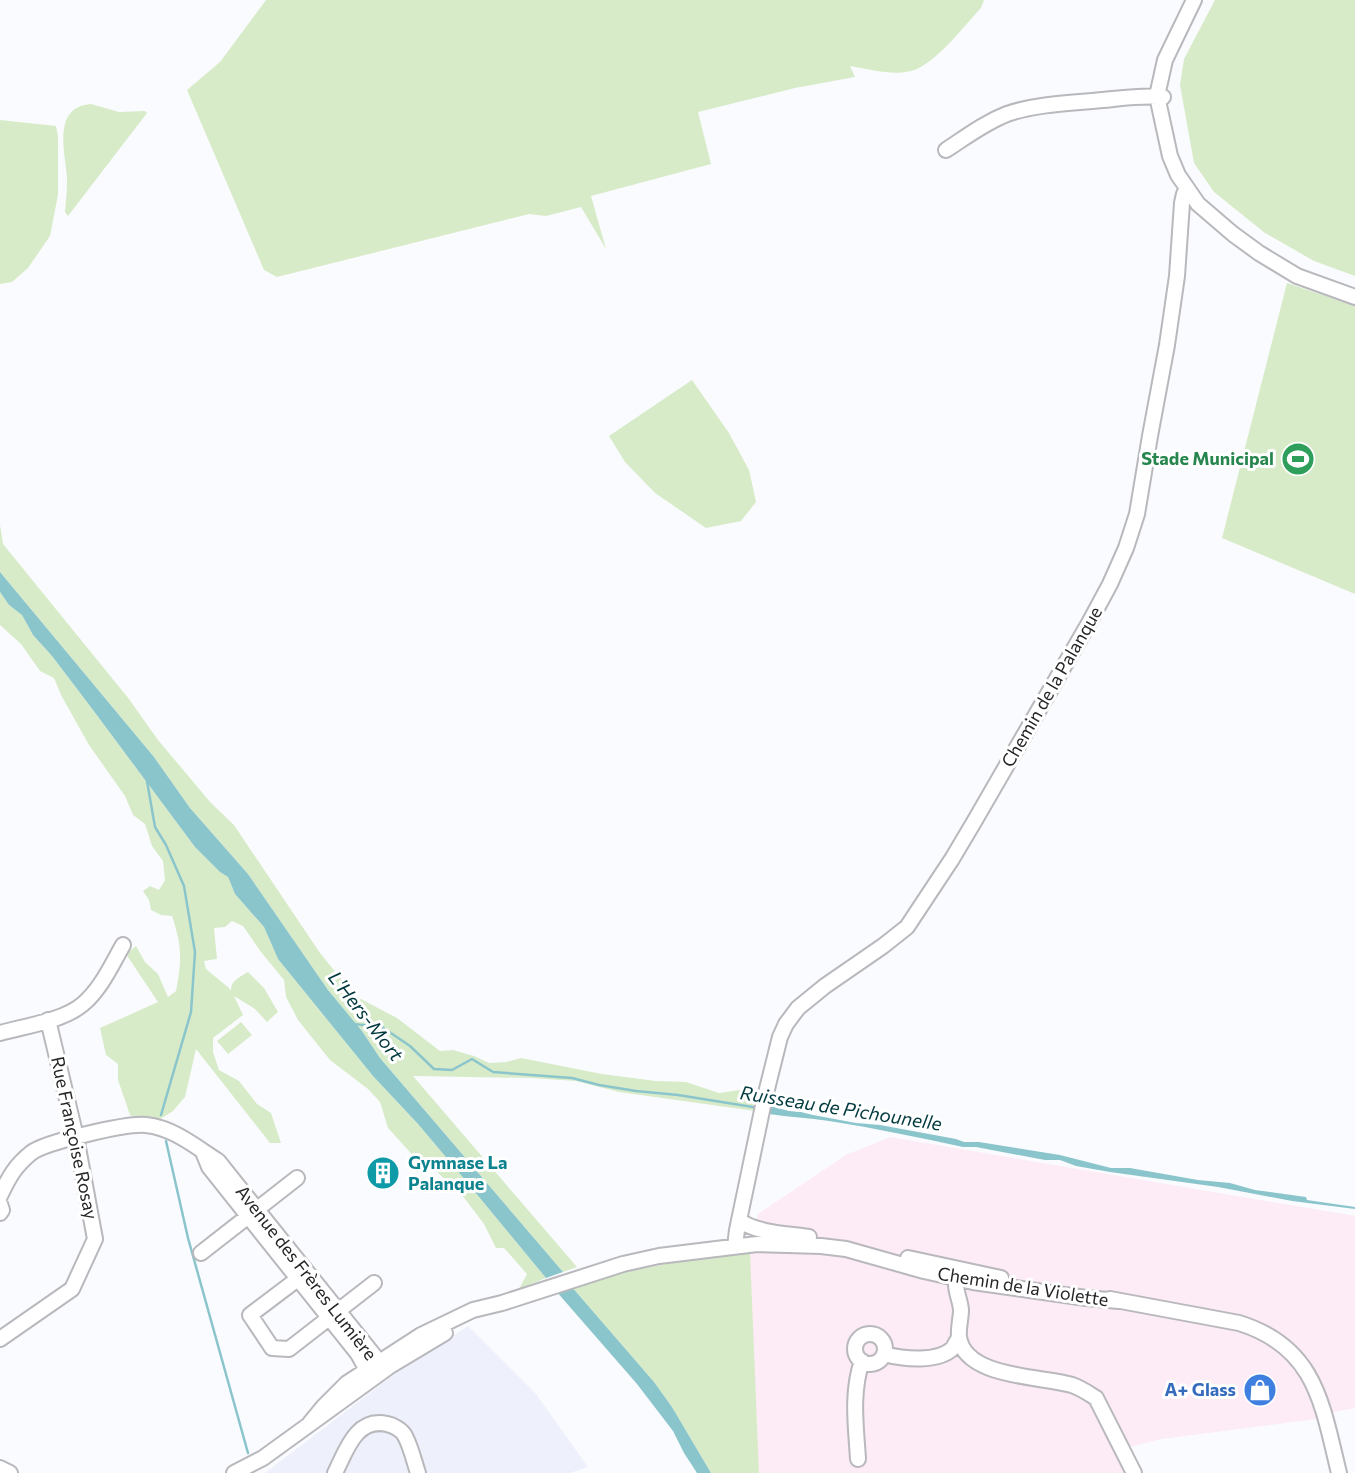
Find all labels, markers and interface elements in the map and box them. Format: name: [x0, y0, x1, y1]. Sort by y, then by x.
sports icon: Stade Municipal: [1279, 440, 1317, 478]
place label: Stade Municipal: [1141, 447, 1274, 469]
street label: Chemin de la Palanque: [996, 602, 1106, 771]
water label: L'Hers-Mort: [324, 966, 409, 1066]
street label: Rue Françoise Rosay: [47, 1054, 103, 1221]
water label: Ruisseau de Pichounelle: [739, 1080, 944, 1135]
place label: Gymnase La Palanque: [408, 1151, 507, 1194]
building icon: Gymnase La Palanque: [364, 1154, 402, 1192]
street label: Avenue des Frères Lumière: [232, 1181, 382, 1364]
street label: Chemin de la Violette: [936, 1262, 1110, 1310]
shop icon: A+ Glass: [1241, 1371, 1279, 1409]
place label: A+ Glass: [1165, 1378, 1236, 1400]

